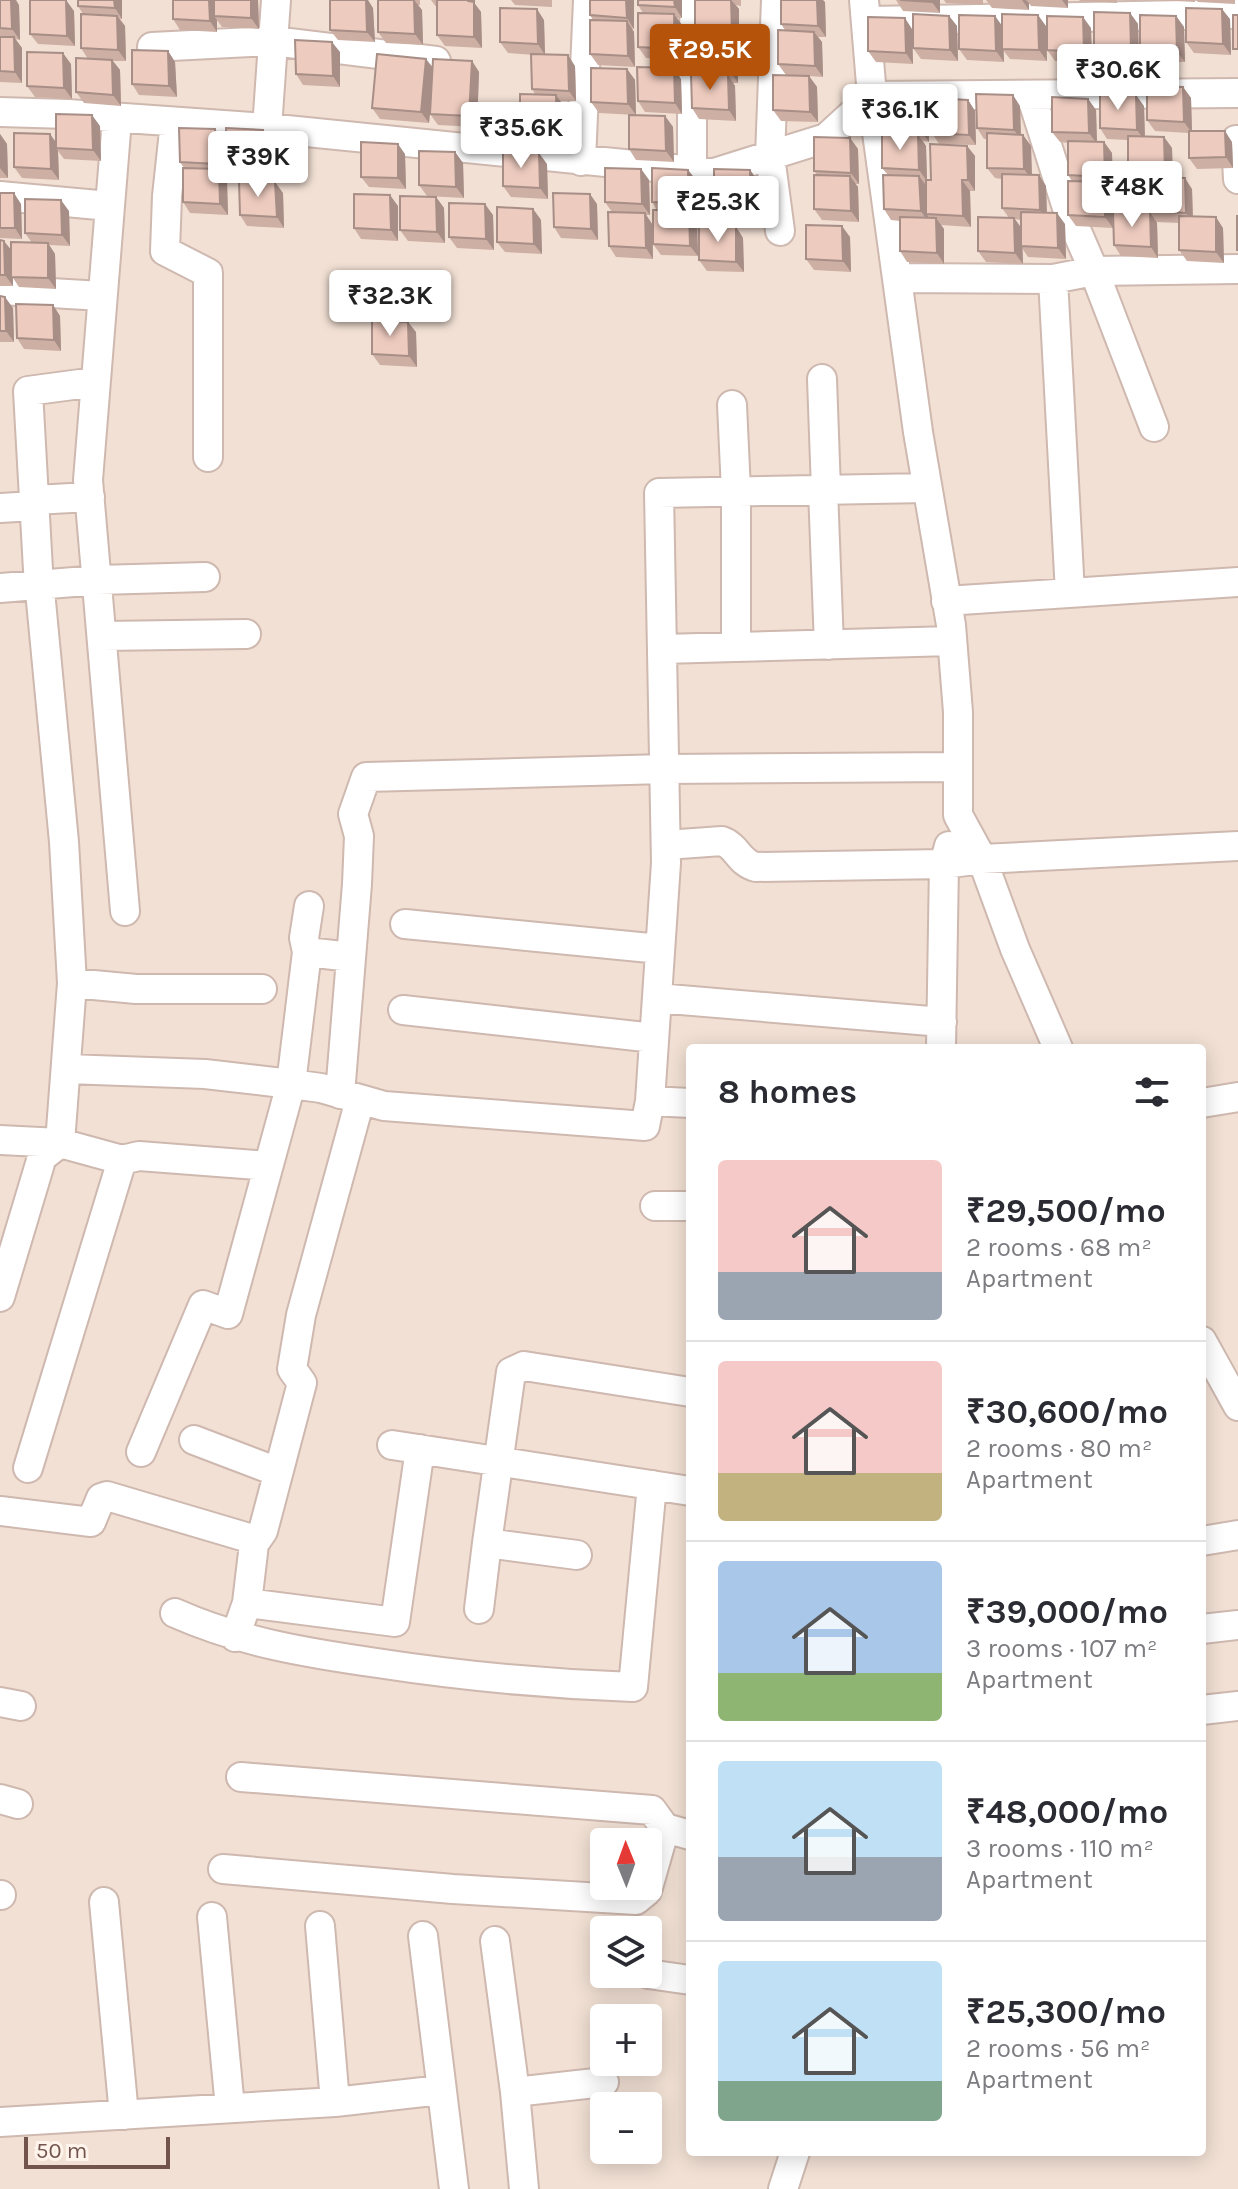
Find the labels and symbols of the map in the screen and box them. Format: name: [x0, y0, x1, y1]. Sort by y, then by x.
pin: ₹29.5K: [645, 24, 775, 92]
pin: ₹30.6K: [1053, 44, 1183, 112]
pin: ₹36.1K: [835, 84, 965, 152]
pin: ₹35.6K: [456, 102, 586, 170]
pin: ₹39K: [211, 131, 305, 199]
pin: ₹48K: [1085, 161, 1179, 229]
pin: ₹25.3K: [653, 176, 783, 244]
pin: ₹32.3K: [325, 270, 455, 338]
north arrow: [590, 1828, 662, 1900]
scale bar: [24, 2133, 170, 2169]

